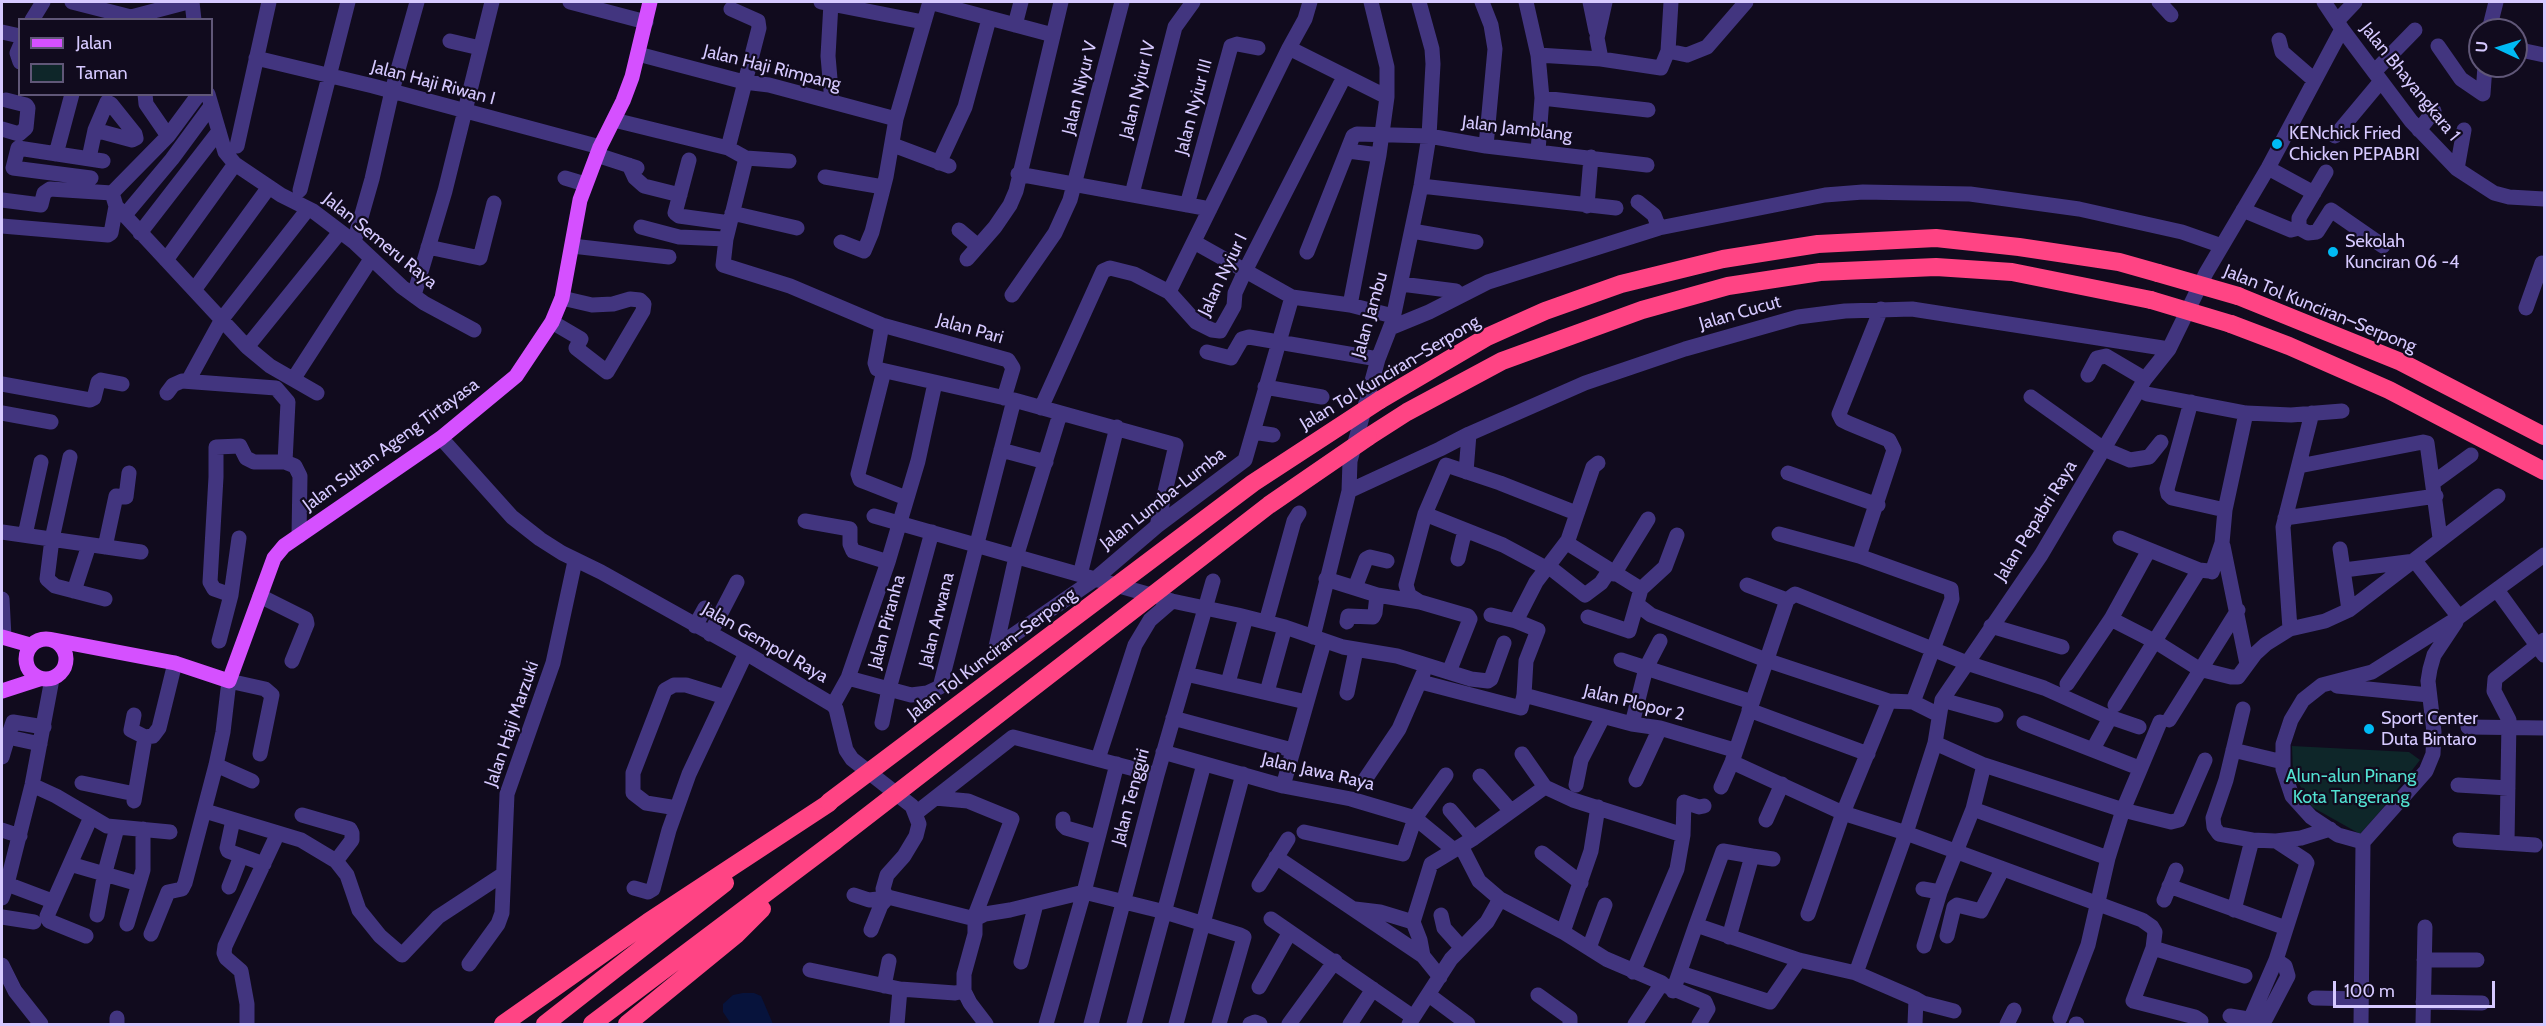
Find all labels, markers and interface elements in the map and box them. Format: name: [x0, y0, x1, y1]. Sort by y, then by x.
legend: [18, 18, 213, 96]
street label: Jalan Bhayangkara 1: [2356, 18, 2464, 146]
north arrow: [2468, 18, 2528, 78]
text: Jalan: [76, 32, 112, 54]
street label: Jalan Niyur V: [1058, 39, 1102, 137]
street label: Jalan Nyiur IV: [1115, 39, 1161, 141]
street label: Jalan Haji Rimpang: [701, 40, 843, 96]
text: U: [2472, 40, 2491, 53]
street label: Jalan Haji Riwan I: [368, 56, 498, 110]
street label: Jalan Nyiur III: [1171, 57, 1217, 157]
text: Taman: [76, 62, 128, 84]
street label: Jalan Jamblang: [1461, 112, 1573, 146]
place label: KENchick Fried Chicken PEPABRI: [2289, 123, 2420, 166]
marker: KENchick Fried Chicken PEPABRI: [2270, 137, 2284, 151]
street label: Jalan Semeru Raya: [319, 188, 441, 294]
street label: Jalan Nyiur I: [1194, 230, 1252, 320]
place label: Sekolah Kunciran 06 -4: [2345, 231, 2459, 274]
marker: Sekolah Kunciran 06 -4: [2326, 245, 2340, 259]
street label: Jalan Tol Kunciran–Serpong: [2221, 260, 2419, 358]
street label: Jalan Jambu: [1347, 270, 1393, 360]
street label: Jalan Cucut: [1697, 291, 1783, 335]
street label: Jalan Pari: [934, 309, 1006, 349]
street label: Jalan Tol Kunciran–Serpong: [1296, 311, 1484, 435]
street label: Jalan Sultan Ageng Tirtayasa: [299, 374, 483, 516]
street label: Jalan Lumba-Lumba: [1096, 443, 1230, 555]
street label: Jalan Pepabri Raya: [1990, 457, 2082, 585]
street label: Jalan Arwana: [915, 570, 959, 670]
street label: Jalan Piranha: [864, 572, 910, 672]
street label: Jalan Tol Kunciran–Serpong: [903, 583, 1081, 725]
street label: Jalan Gempol Raya: [698, 598, 832, 688]
street label: Jalan Haji Marzuki: [480, 658, 544, 790]
street label: Jalan Plopor 2: [1581, 680, 1687, 726]
place label: Sport Center Duta Bintaro: [2381, 708, 2478, 750]
marker: Sport Center Duta Bintaro: [2362, 722, 2376, 736]
street label: Jalan Tenggiri: [1108, 746, 1154, 848]
street label: Jalan Jawa Raya: [1259, 749, 1377, 795]
park label: Alun-alun Pinang Kota Tangerang: [2286, 766, 2416, 808]
scale bar: [2336, 969, 2498, 1007]
text: 100 m: [2344, 980, 2395, 1002]

